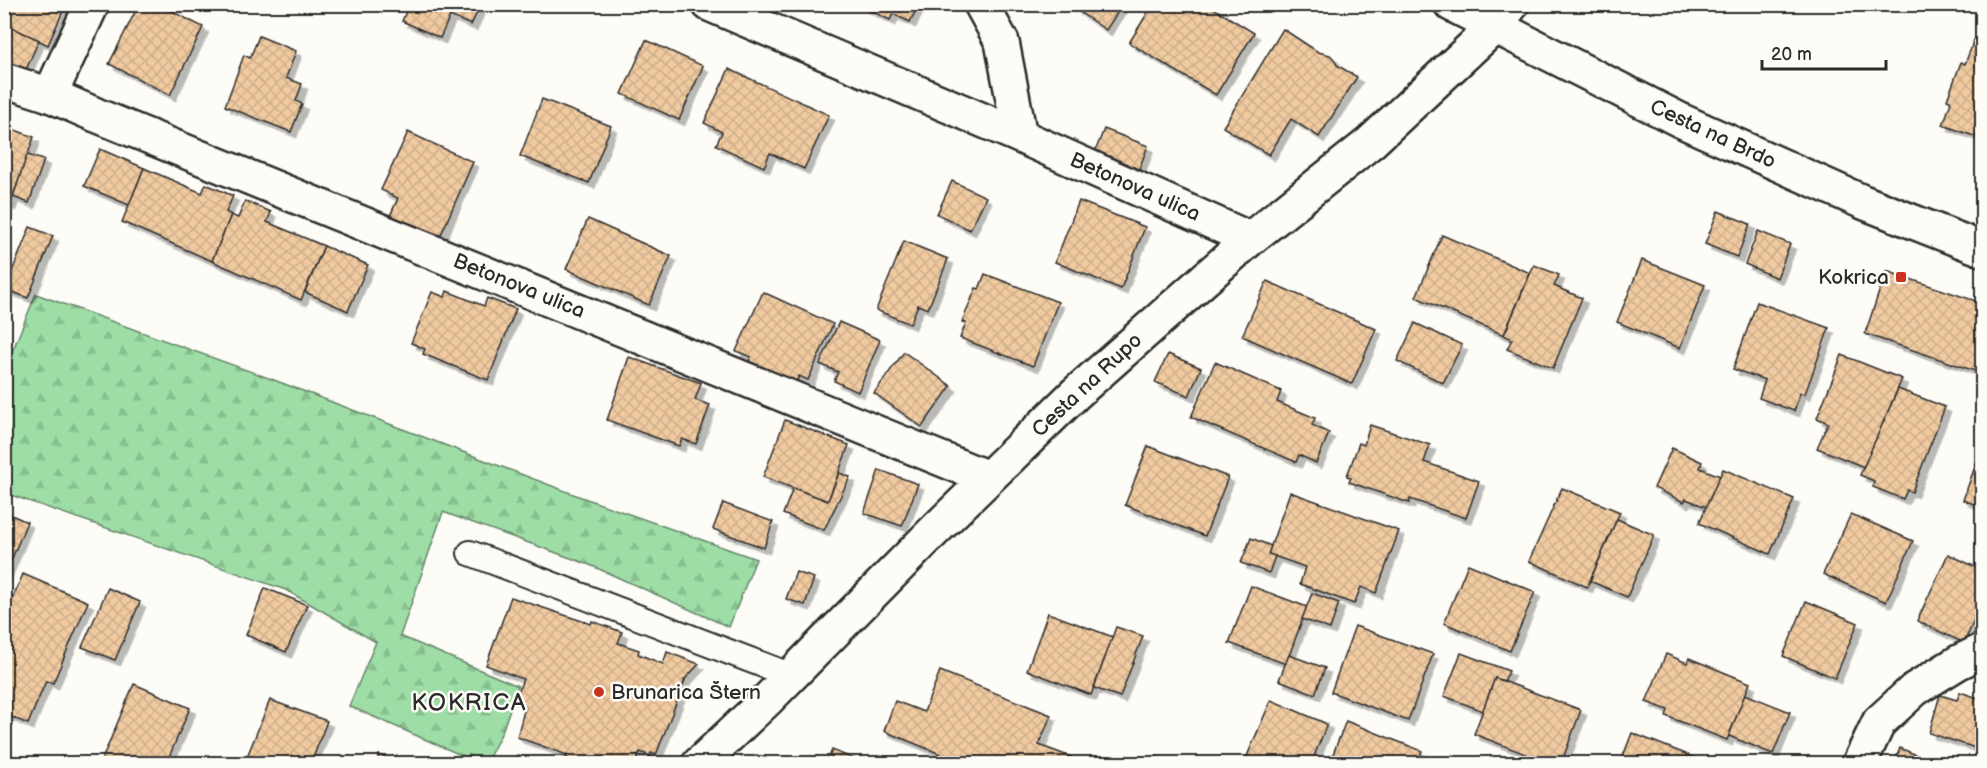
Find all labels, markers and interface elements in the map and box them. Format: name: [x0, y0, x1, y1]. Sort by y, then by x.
scale bar: [1762, 33, 1886, 71]
text: 20 m: [1771, 44, 1812, 65]
street label: Cesta na Brdo: [1646, 94, 1780, 174]
street label: Betonova ulica: [1066, 147, 1204, 227]
street label: Betonova ulica: [449, 248, 589, 324]
place label: Kokrica: [1818, 265, 1889, 290]
marker: Kokrica: [1894, 270, 1908, 284]
street label: Cesta na Rupo: [1027, 328, 1147, 442]
place label: Brunarica Štern: [611, 680, 761, 705]
marker: Brunarica Štern: [592, 685, 606, 699]
district label: KOKRICA: [411, 688, 527, 717]

